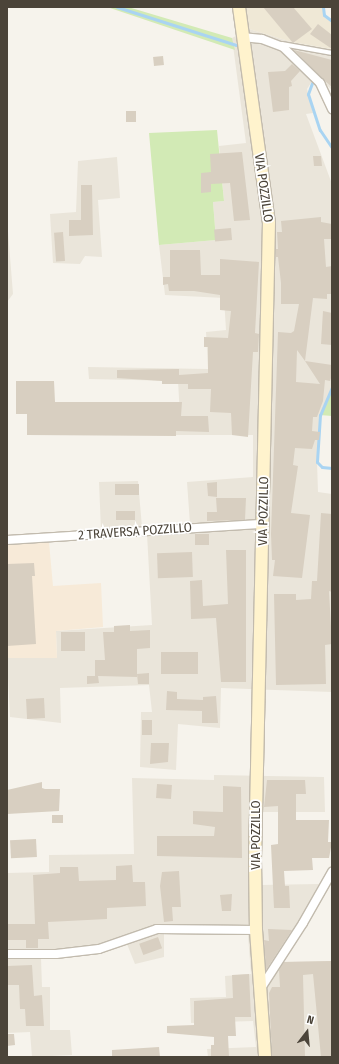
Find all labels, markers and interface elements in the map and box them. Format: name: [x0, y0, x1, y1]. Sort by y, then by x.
street label: VIA POZZILLO: [250, 153, 276, 223]
street label: VIA POZZILLO: [256, 476, 272, 546]
street label: 2 TRAVERSA POZZILLO: [78, 520, 192, 544]
street label: VIA POZZILLO: [248, 800, 264, 870]
north arrow: [287, 1012, 327, 1052]
text: N: [305, 1013, 315, 1027]

